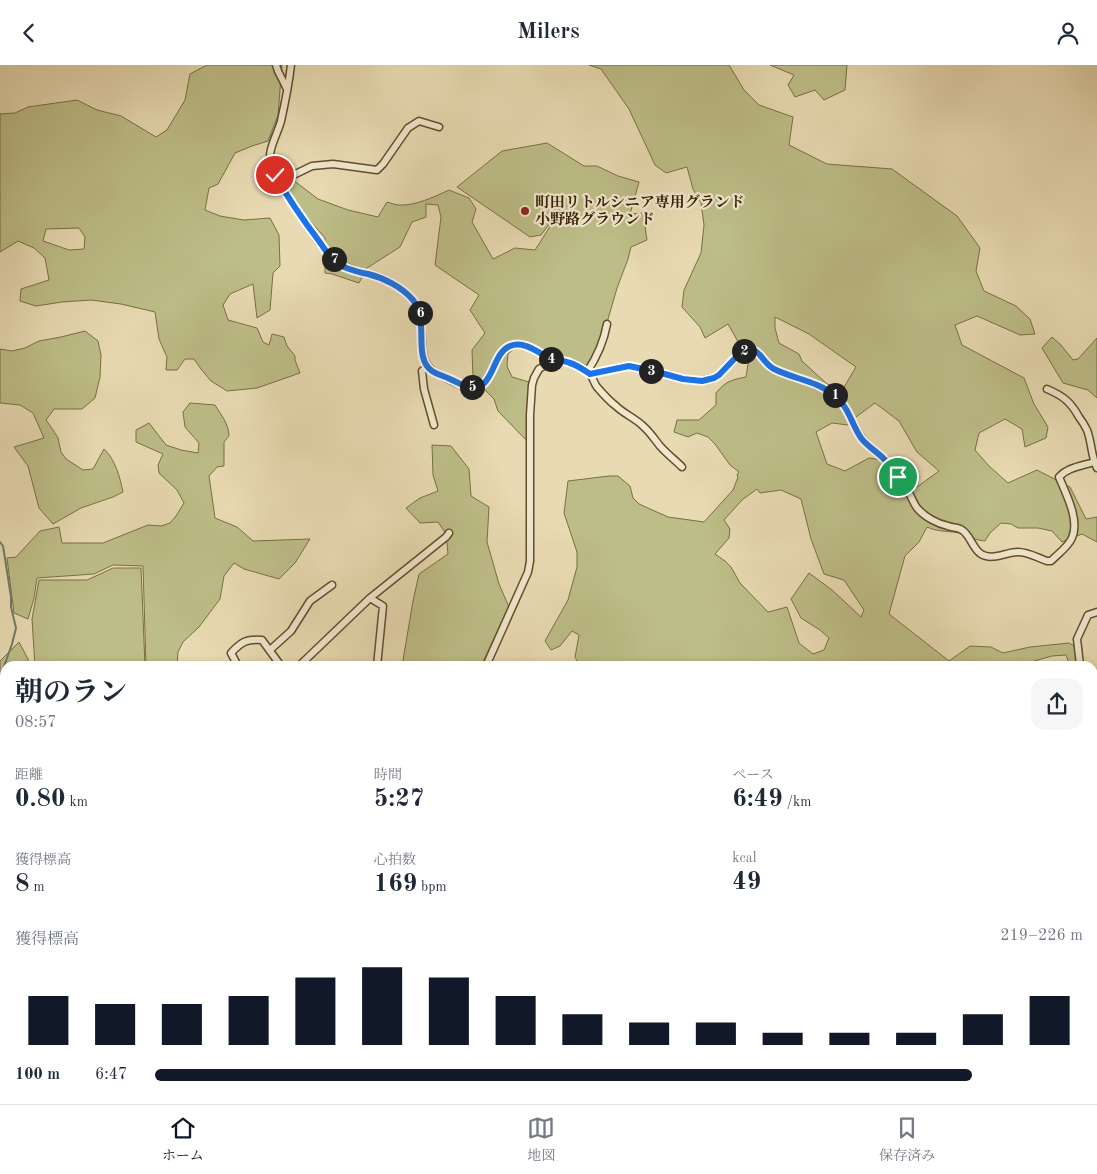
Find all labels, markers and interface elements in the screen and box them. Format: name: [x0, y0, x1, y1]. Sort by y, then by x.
icon: back: [15, 19, 43, 47]
icon: person: [1054, 19, 1082, 47]
text: Milers: [517, 21, 580, 43]
pin: [254, 154, 296, 196]
icon: check: [261, 161, 289, 189]
place label: 町田リトルシニア専用グランド 小野路グラウンド: [535, 194, 745, 228]
marker: 町田リトルシニア専用グランド 小野路グラウンド: [519, 205, 531, 217]
pin: 7: [322, 247, 346, 271]
text: 7: [330, 252, 339, 266]
pin: 6: [408, 301, 432, 325]
text: 6: [416, 306, 425, 320]
pin: 2: [732, 339, 756, 363]
text: 2: [740, 344, 749, 358]
pin: 4: [538, 347, 564, 371]
text: 4: [547, 352, 556, 366]
pin: 3: [638, 359, 664, 383]
text: 3: [647, 364, 656, 378]
pin: 5: [460, 375, 484, 399]
text: 5: [468, 380, 477, 394]
pin: 1: [822, 383, 848, 407]
text: 1: [831, 388, 840, 402]
pin: [877, 456, 919, 498]
icon: arrive: [884, 463, 912, 491]
button: share: [1031, 678, 1083, 730]
text: 朝のラン: [15, 680, 127, 708]
text: 08:57: [15, 715, 57, 731]
text: 距離: [15, 768, 43, 782]
text: 時間: [374, 768, 402, 782]
text: ペース: [732, 768, 774, 782]
text: 0.80: [15, 787, 66, 812]
text: 5:27: [374, 787, 424, 812]
text: 6:49: [732, 787, 783, 812]
text: km: [66, 795, 88, 809]
text: /km: [783, 795, 811, 809]
text: kcal: [732, 851, 756, 865]
text: 獲得標高: [15, 853, 71, 867]
text: 心拍数: [374, 853, 416, 867]
text: 49: [732, 870, 761, 895]
text: 8: [15, 872, 30, 897]
text: 169: [374, 872, 417, 897]
text: m: [30, 880, 45, 894]
text: bpm: [417, 880, 447, 894]
text: 219–226 m: [1000, 928, 1083, 944]
text: 獲得標高: [15, 932, 79, 948]
text: 100 m: [15, 1067, 60, 1083]
text: 6:47: [95, 1067, 127, 1083]
tab: ホーム: [162, 1114, 204, 1165]
tab: 地図: [527, 1114, 555, 1165]
tab: 保存済み: [879, 1114, 935, 1165]

